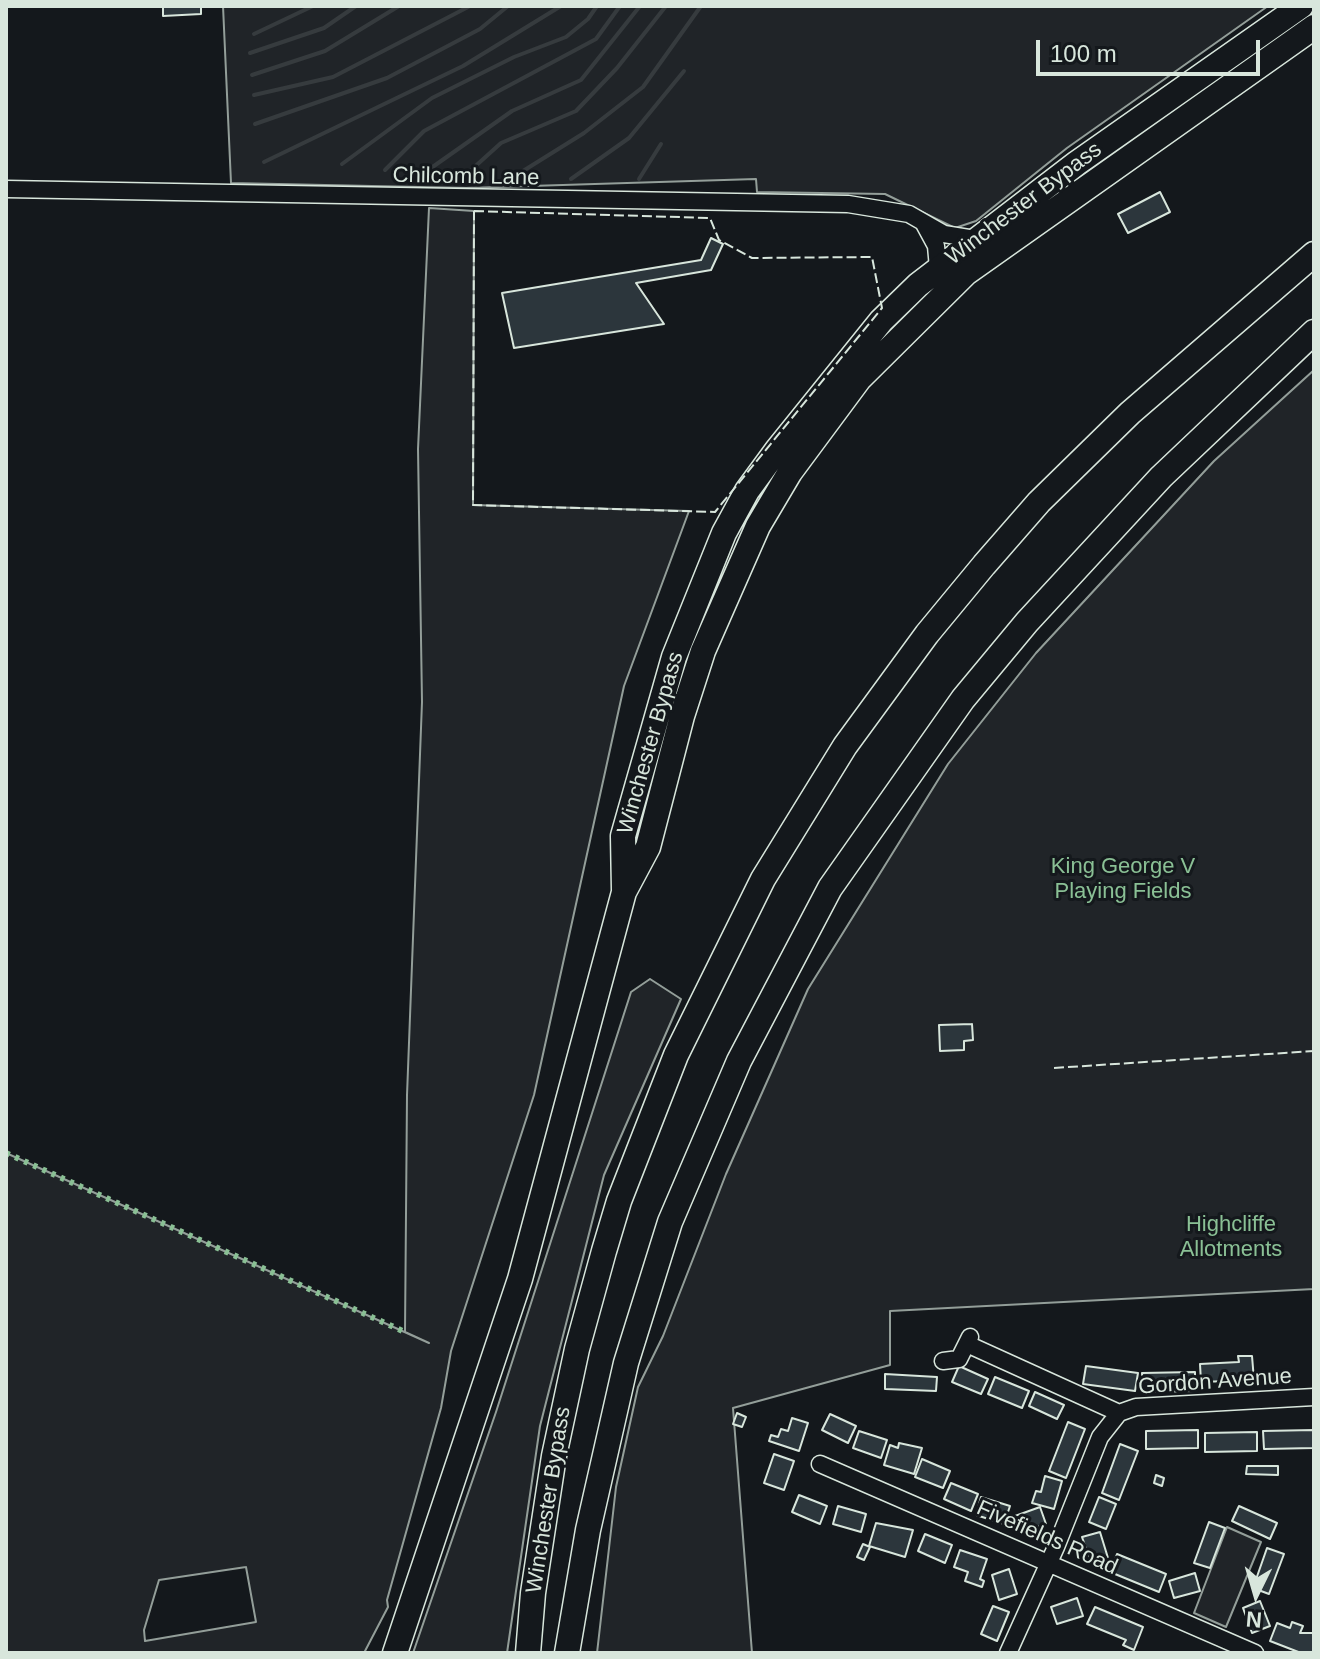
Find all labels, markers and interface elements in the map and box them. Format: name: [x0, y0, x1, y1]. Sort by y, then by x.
scale bar: [1040, 24, 1264, 74]
text: 100 m: [1050, 40, 1117, 67]
street label: Winchester Bypass: [941, 137, 1107, 271]
street label: Chilcomb Lane: [392, 163, 540, 191]
street label: Winchester Bypass: [612, 649, 690, 837]
park label: King George V Playing Fields: [1051, 854, 1195, 906]
park label: Highcliffe Allotments: [1180, 1212, 1282, 1264]
street label: Gordon Avenue: [1137, 1363, 1293, 1401]
street label: Winchester Bypass: [521, 1405, 577, 1595]
street label: Fivefields Road: [972, 1495, 1122, 1581]
north arrow: [1216, 1555, 1296, 1635]
text: N: [1245, 1606, 1263, 1633]

